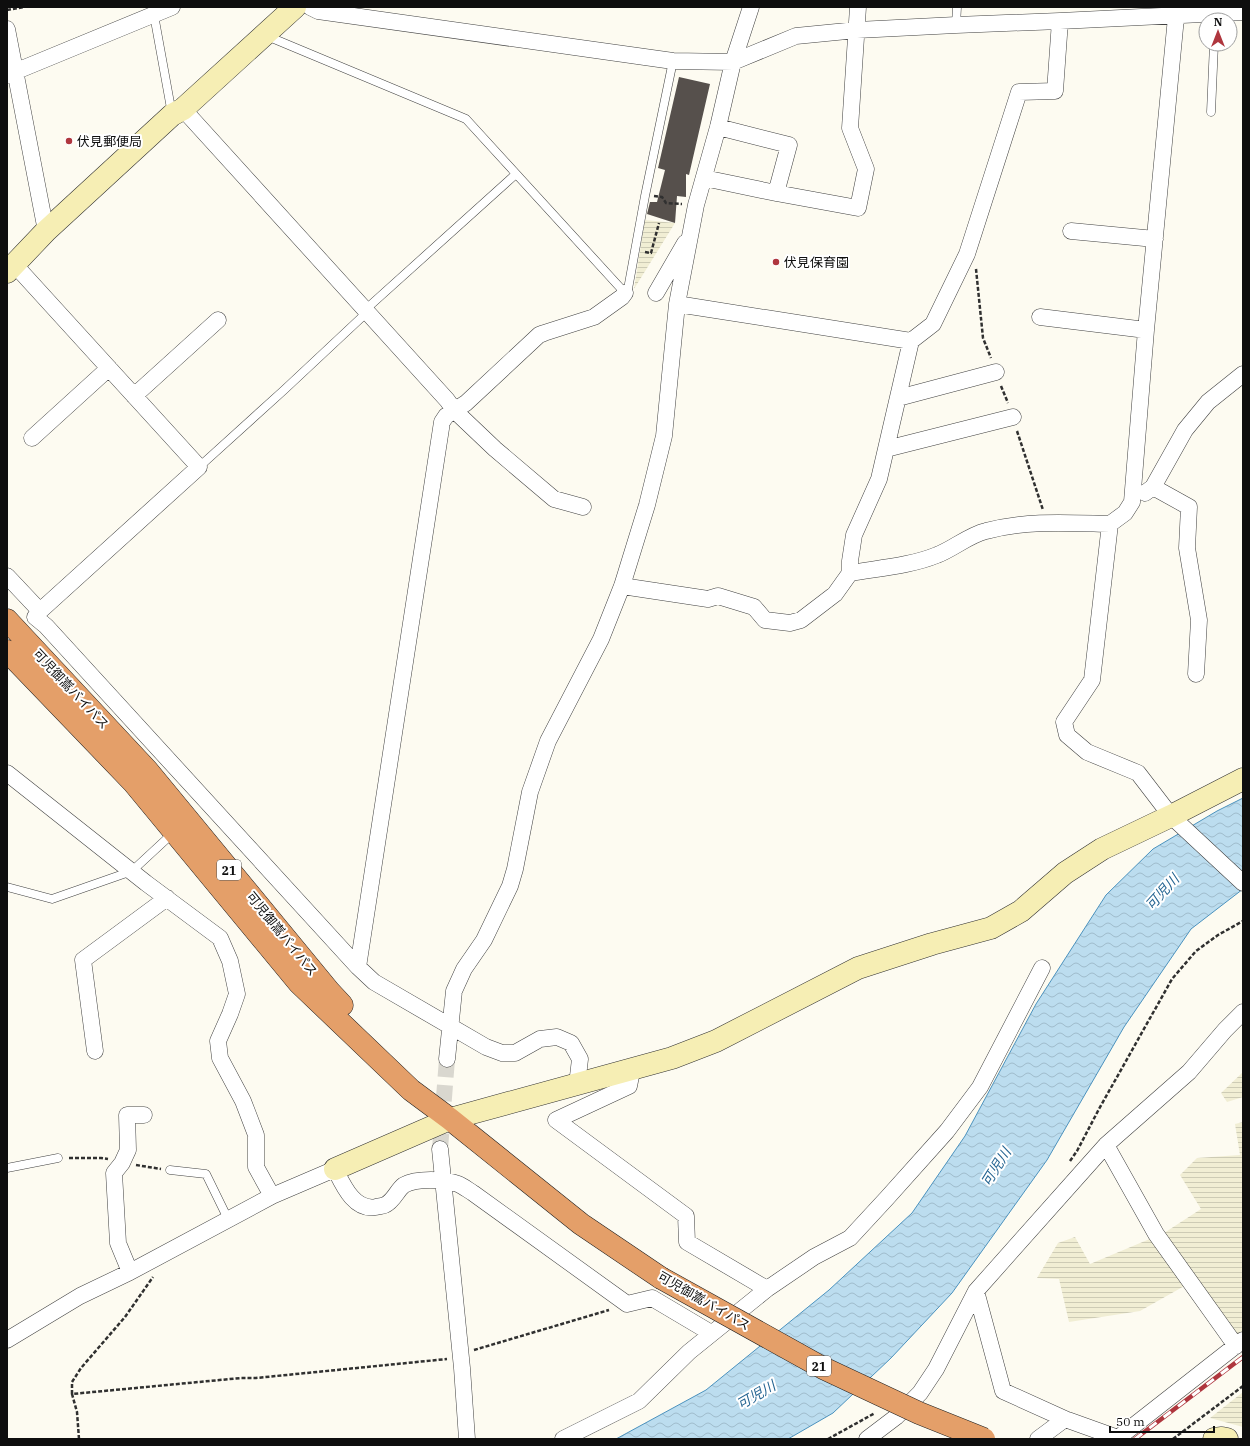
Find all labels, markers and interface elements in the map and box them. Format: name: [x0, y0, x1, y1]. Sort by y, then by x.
north arrow: [1198, 12, 1238, 52]
text: N: [1214, 15, 1223, 29]
place label: 伏見郵便局: [77, 133, 142, 150]
marker: 伏見郵便局: [64, 136, 74, 146]
place label: 伏見保育園: [784, 254, 849, 271]
marker: 伏見保育園: [771, 257, 781, 267]
street label: 可児御嵩バイパス: [29, 645, 113, 733]
road number: 21: [217, 860, 241, 880]
water label: 可児川: [1141, 869, 1184, 914]
street label: 可児御嵩バイパス: [243, 888, 321, 980]
water label: 可児川: [977, 1143, 1016, 1190]
street label: 可児御嵩バイパス: [655, 1268, 753, 1334]
road number: 21: [807, 1356, 831, 1376]
water label: 可児川: [733, 1376, 780, 1413]
scale bar: [1110, 1408, 1214, 1434]
text: 50 m: [1116, 1414, 1145, 1429]

